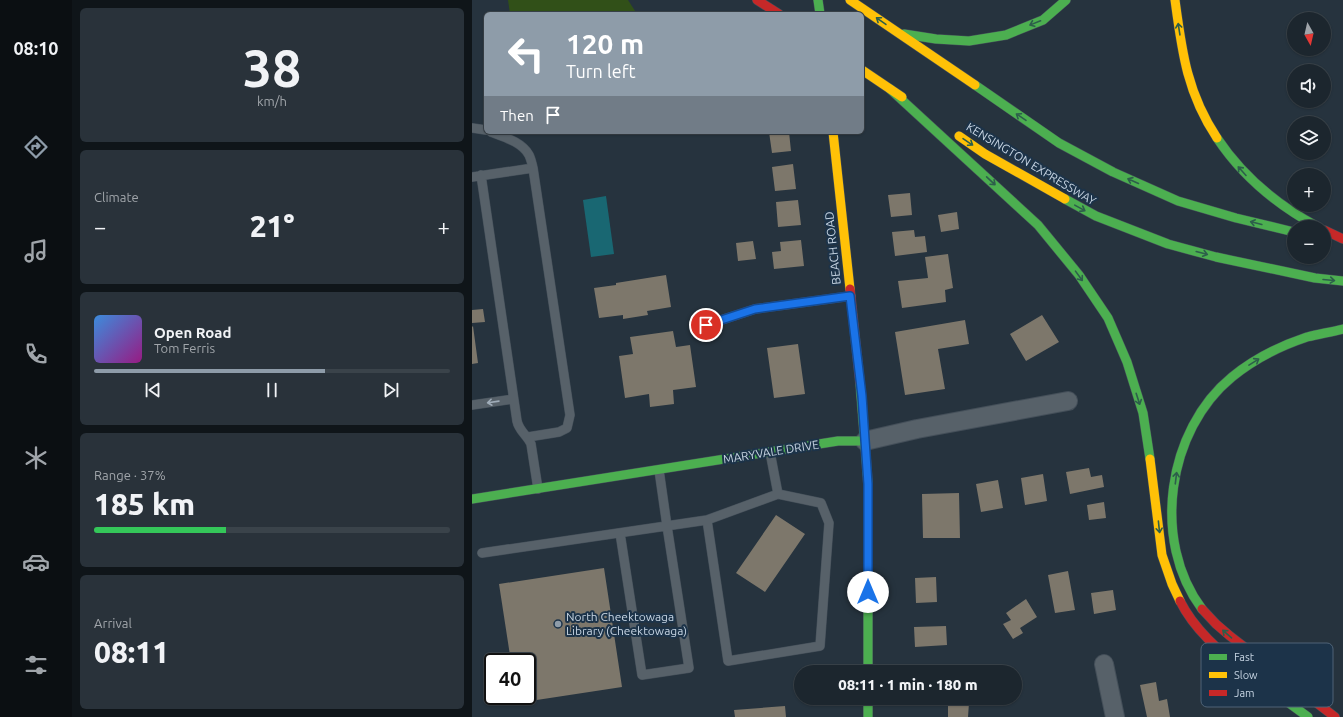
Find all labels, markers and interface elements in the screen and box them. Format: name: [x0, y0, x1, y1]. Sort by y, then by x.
north arrow: [1287, 12, 1331, 56]
map controls: [1287, 12, 1331, 264]
one-way arrow: [875, 17, 886, 25]
one-way arrow: [1029, 20, 1041, 27]
one-way arrow: [1175, 23, 1183, 36]
icon: left: [500, 28, 552, 80]
text: 120 m: [566, 28, 644, 59]
text: 08:10: [13, 38, 59, 58]
text: 38: [243, 39, 301, 97]
text: Turn left: [566, 61, 636, 81]
button: sound: [1287, 64, 1331, 108]
text: km/h: [257, 94, 287, 108]
icon: arrive: [542, 104, 564, 126]
text: Then: [500, 107, 534, 124]
one-way arrow: [1016, 113, 1027, 121]
button: layers: [1287, 116, 1331, 160]
street label: KENSINGTON EXPRESSWAY: [964, 120, 1098, 207]
icon: directions: [22, 133, 50, 161]
one-way arrow: [963, 138, 974, 146]
one-way arrow: [1237, 166, 1247, 176]
button: +: [1287, 168, 1331, 212]
one-way arrow: [986, 176, 996, 186]
one-way arrow: [1128, 177, 1140, 185]
text: Climate: [94, 190, 139, 204]
one-way arrow: [1074, 205, 1086, 212]
text: 21°: [250, 209, 294, 243]
street label: BEACH ROAD: [822, 211, 843, 285]
text: −: [94, 214, 106, 239]
text: +: [438, 214, 450, 239]
one-way arrow: [1250, 219, 1263, 226]
button: −: [1287, 220, 1331, 264]
icon: music: [22, 237, 50, 265]
one-way arrow: [1195, 250, 1208, 257]
one-way arrow: [1075, 270, 1083, 281]
one-way arrow: [1322, 276, 1335, 283]
pin: [689, 308, 723, 342]
icon: arrive: [695, 314, 717, 336]
text: Open Road: [154, 324, 231, 341]
icon: phone: [22, 340, 50, 368]
text: Tom Ferris: [154, 341, 215, 355]
one-way arrow: [1248, 358, 1259, 366]
icon: previous: [142, 379, 164, 401]
icon: pause: [261, 379, 283, 401]
icon: next: [380, 379, 402, 401]
one-way arrow: [1135, 392, 1142, 405]
one-way arrow: [487, 398, 500, 406]
street label: MARYVALE DRIVE: [722, 437, 820, 465]
icon: climate: [22, 444, 50, 472]
text: Range · 37%: [94, 468, 166, 482]
one-way arrow: [1172, 472, 1180, 485]
text: 185 km: [94, 487, 195, 521]
one-way arrow: [1155, 520, 1163, 533]
icon: car: [22, 548, 50, 576]
position arrow: [847, 571, 889, 613]
place label: North Cheektowaga Library (Cheektowaga): [566, 610, 687, 638]
text: Arrival: [94, 616, 132, 630]
marker: North Cheektowaga Library (Cheektowaga): [553, 619, 563, 629]
one-way arrow: [1222, 629, 1232, 638]
text: 08:11: [94, 635, 169, 669]
legend: [1201, 643, 1333, 707]
icon: filters: [22, 651, 50, 679]
text: Fast: [1234, 651, 1255, 663]
speed limit sign: 40: [484, 653, 536, 705]
text: Slow: [1234, 669, 1258, 681]
text: 08:11 · 1 min · 180 m: [838, 676, 978, 693]
text: Jam: [1234, 687, 1255, 699]

